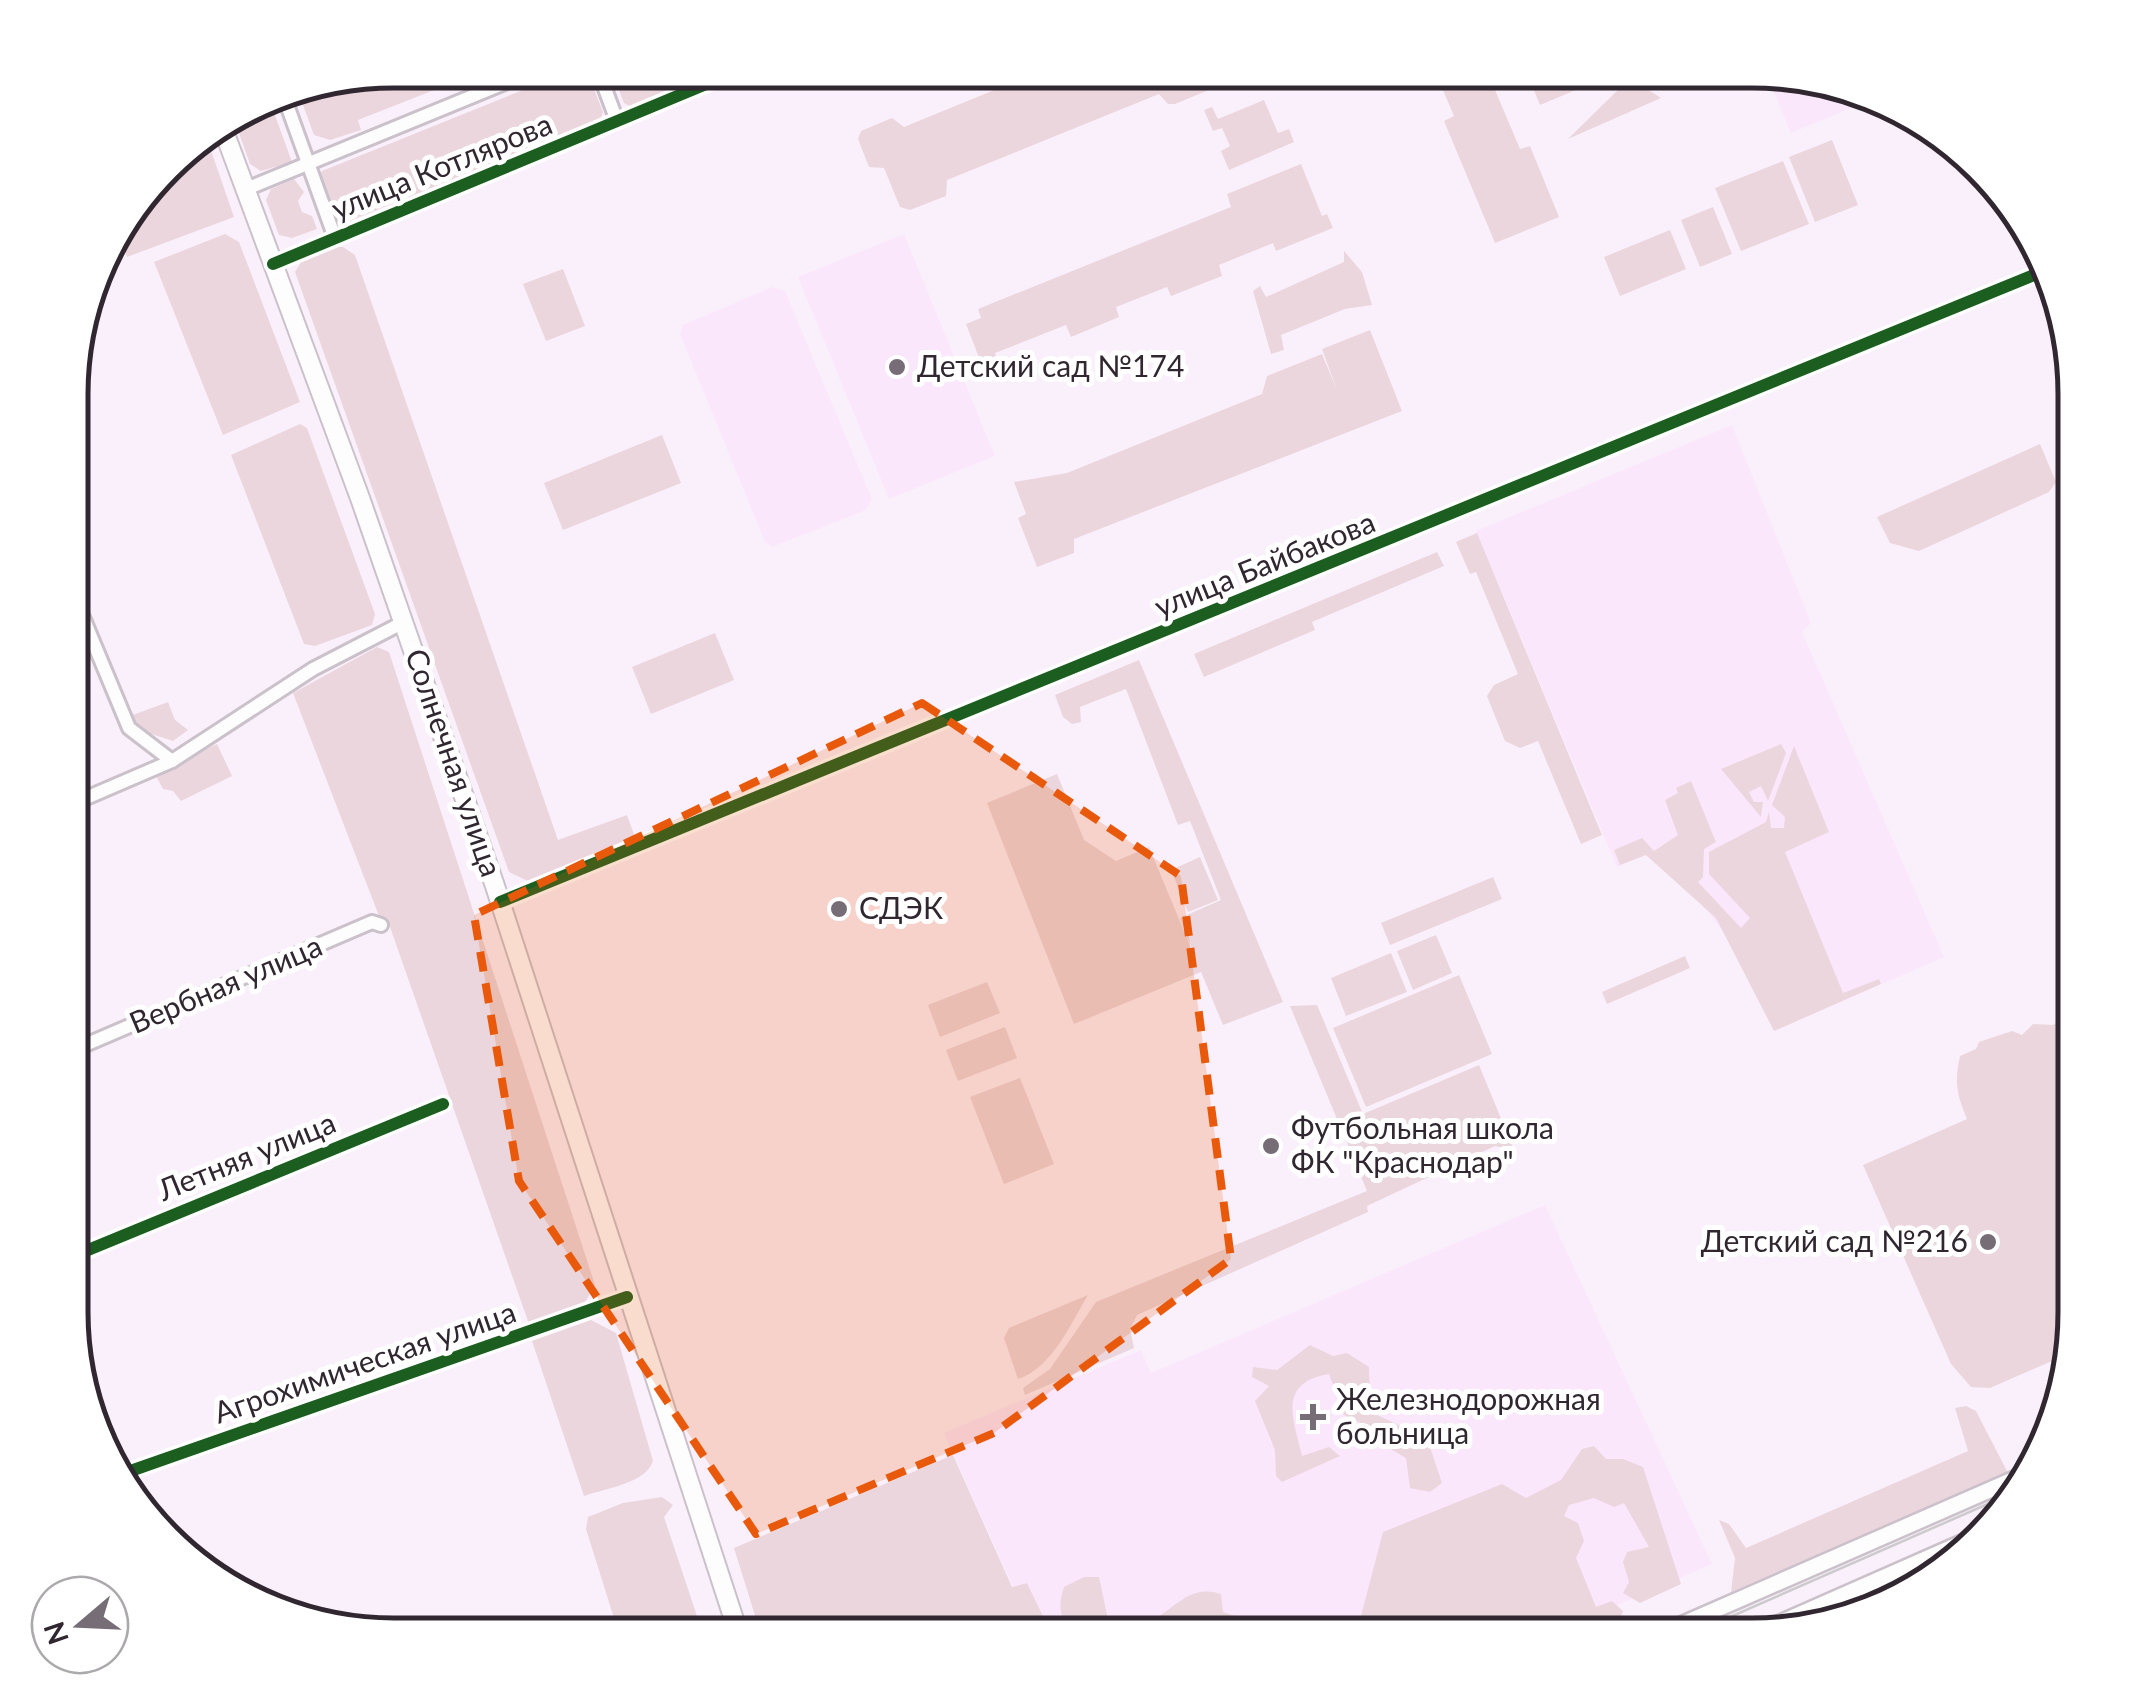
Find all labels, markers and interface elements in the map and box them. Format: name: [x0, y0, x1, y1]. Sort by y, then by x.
street label: улица Котлярова: [326, 105, 557, 226]
place label: Детский сад №174: [917, 347, 1184, 383]
marker: Детский сад №174: [886, 356, 908, 378]
street label: улица Байбакова: [1149, 503, 1380, 624]
street label: Солнечная улица: [399, 644, 511, 881]
place label: СДЭК: [859, 889, 943, 925]
marker: СДЭК: [828, 898, 850, 920]
street label: Вербная улица: [124, 926, 327, 1040]
street label: Летняя улица: [151, 1103, 340, 1207]
place label: Футбольная школа ФК "Краснодар": [1291, 1109, 1554, 1179]
marker: Футбольная школа ФК "Краснодар": [1260, 1135, 1282, 1157]
place label: Детский сад №216: [1701, 1222, 1968, 1258]
marker: Детский сад №216: [1977, 1231, 1999, 1253]
street label: Агрохимическая улица: [209, 1293, 520, 1430]
place label: Железнодорожная больница: [1336, 1380, 1601, 1450]
marker: Железнодорожная больница: [1300, 1404, 1326, 1430]
north arrow: [30, 1575, 130, 1675]
text: N: [36, 1618, 75, 1649]

